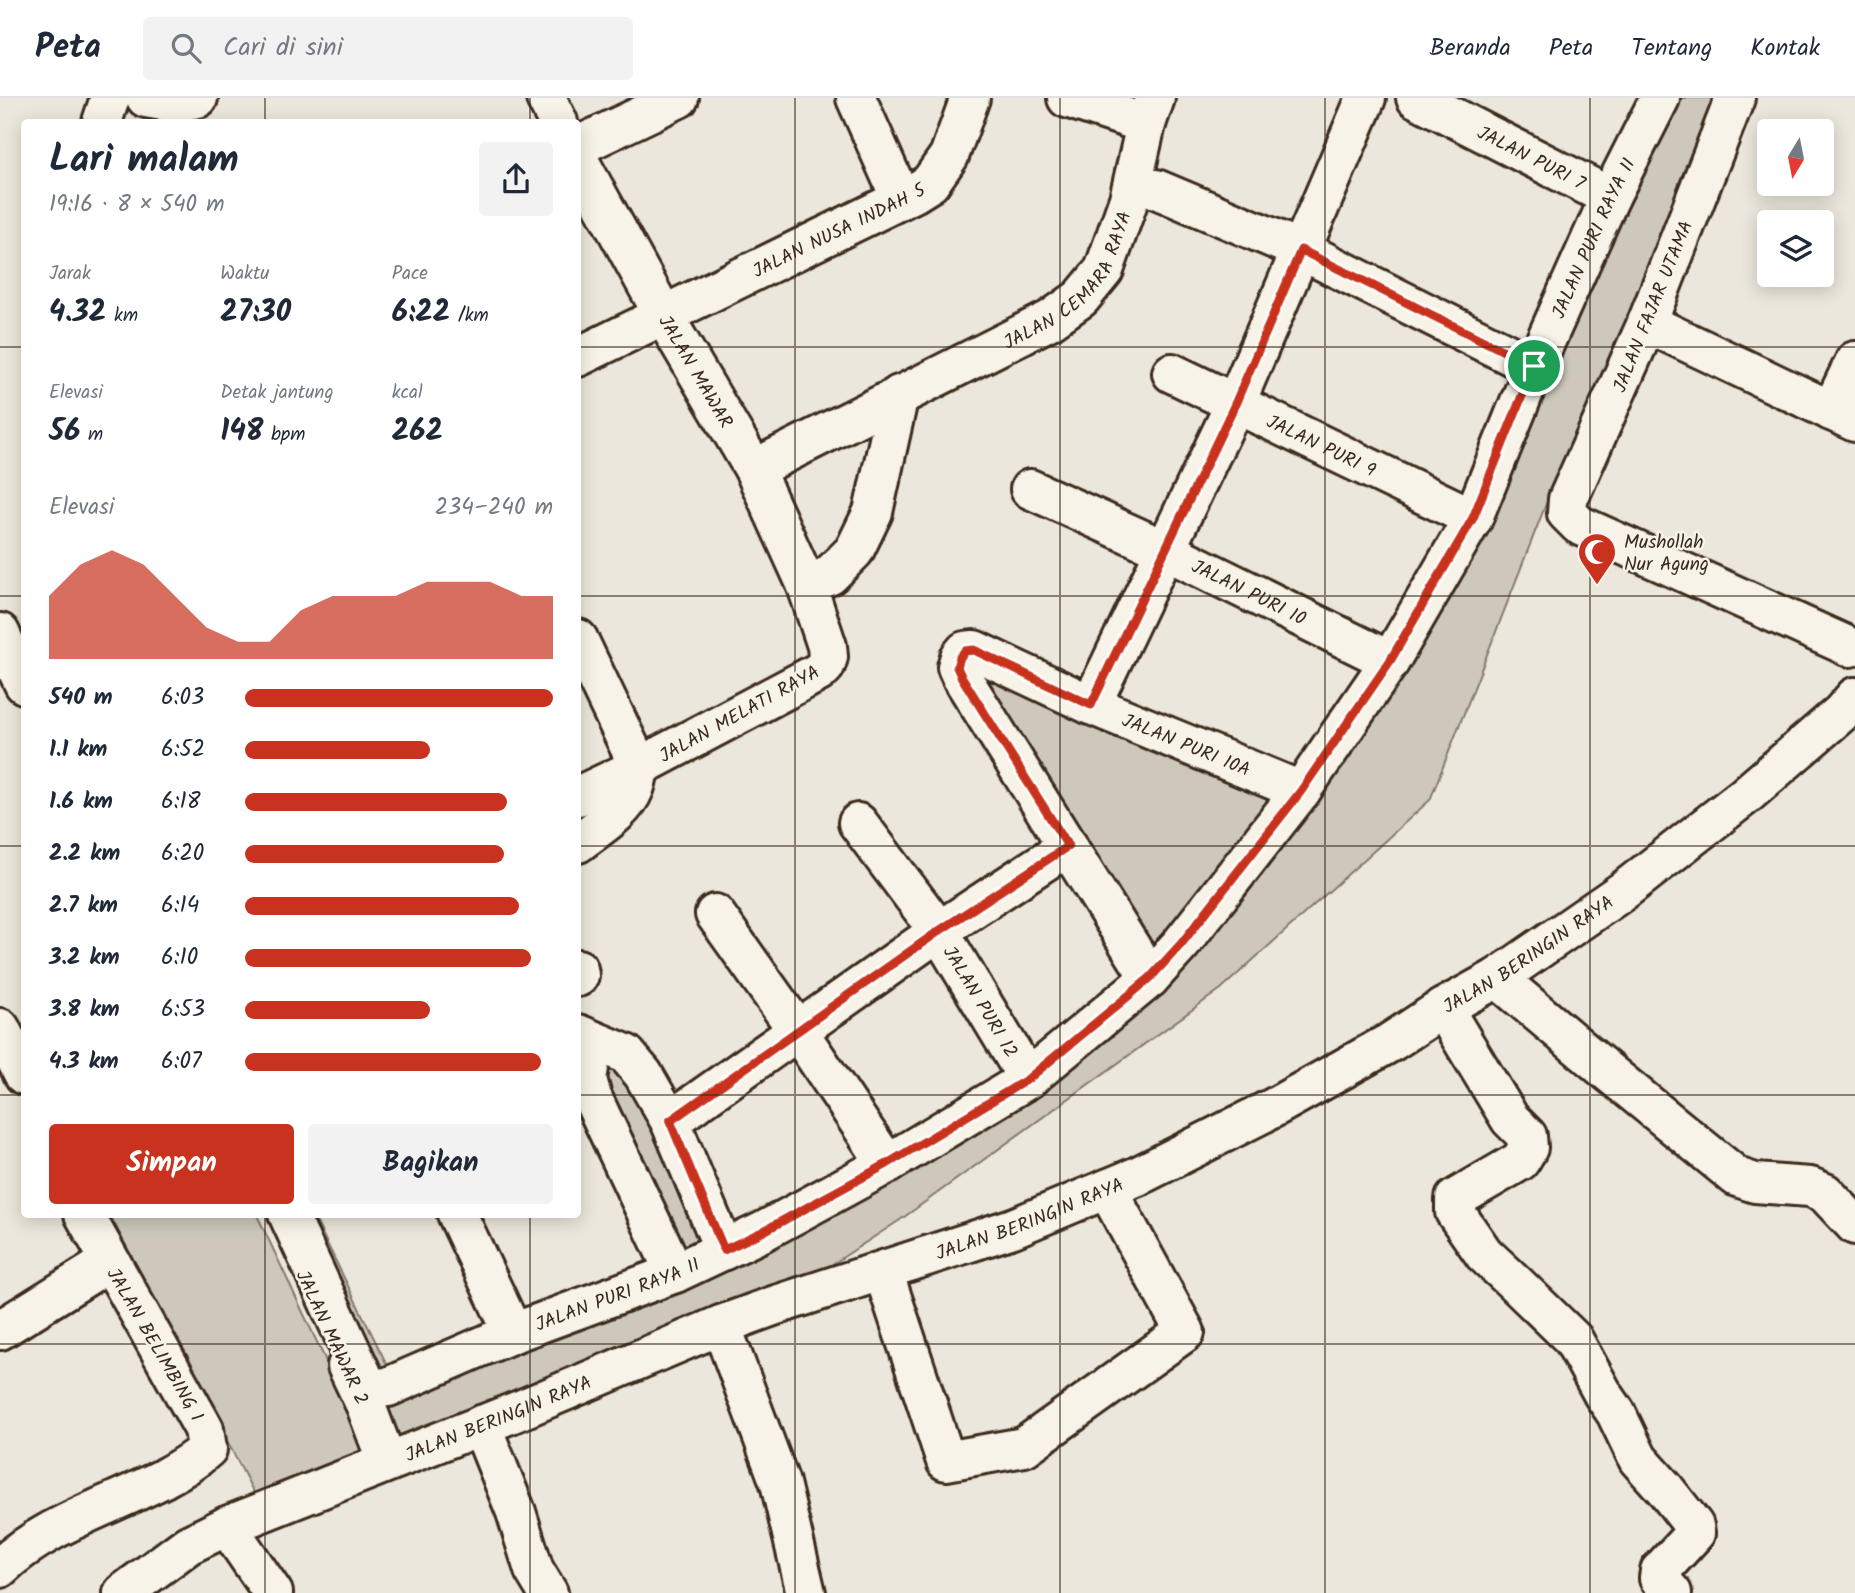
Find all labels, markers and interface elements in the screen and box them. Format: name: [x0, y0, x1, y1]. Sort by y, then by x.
search box: [143, 17, 633, 80]
text: Peta: [35, 22, 101, 75]
text: Cari di sini: [223, 27, 343, 69]
icon: search: [167, 29, 205, 67]
text: Beranda: [1429, 29, 1511, 68]
text: Peta: [1549, 29, 1593, 68]
text: Tentang: [1631, 29, 1712, 68]
text: Kontak: [1750, 29, 1820, 68]
street label: JALAN PURI 7: [1472, 119, 1591, 200]
north arrow: [1757, 119, 1834, 196]
map controls: [1757, 119, 1834, 287]
text: Lari malam: [49, 131, 239, 191]
button: share: [479, 142, 553, 216]
street label: JALAN PURI RAYA II: [1545, 153, 1644, 324]
street label: JALAN NUSA INDAH 5: [748, 175, 934, 287]
text: 19:16 · 8 × 540 m: [49, 187, 225, 223]
street label: JALAN CEMARA RAYA: [998, 207, 1141, 358]
button: layers: [1757, 210, 1834, 287]
street label: JALAN FAJAR UTAMA: [1606, 216, 1702, 397]
text: Jarak: [49, 259, 91, 289]
text: Waktu: [220, 259, 270, 289]
text: Pace: [392, 259, 428, 289]
text: 4.32: [49, 289, 106, 337]
text: 27:30: [220, 289, 291, 337]
text: 6:22: [392, 289, 450, 337]
text: km: [106, 301, 138, 331]
text: /km: [450, 301, 489, 331]
street label: JALAN MAWAR: [650, 310, 740, 435]
pin: [1504, 336, 1564, 396]
icon: arrive: [1515, 347, 1553, 385]
text: Elevasi: [49, 378, 103, 408]
text: Detak jantung: [220, 378, 333, 408]
text: kcal: [392, 378, 423, 408]
text: 56: [49, 408, 80, 456]
text: 148: [220, 408, 263, 456]
text: 262: [392, 408, 443, 456]
street label: JALAN PURI 9: [1261, 408, 1381, 486]
text: m: [80, 420, 103, 450]
text: bpm: [263, 420, 305, 450]
text: Elevasi: [49, 490, 114, 526]
text: 234–240 m: [435, 490, 553, 526]
place label: Mushollah Nur Agung: [1624, 528, 1709, 580]
mosque icon: Mushollah Nur Agung: [1576, 531, 1618, 586]
street label: JALAN PURI 10: [1186, 552, 1311, 634]
street label: JALAN MELATI RAYA: [654, 658, 826, 771]
text: 540 m: [49, 680, 113, 716]
text: 6:03: [161, 680, 204, 716]
street label: JALAN PURI 10A: [1117, 706, 1255, 786]
text: 1.1 km: [49, 732, 107, 768]
text: 6:52: [161, 732, 205, 768]
text: 1.6 km: [49, 784, 113, 820]
text: 6:18: [161, 784, 201, 820]
text: 2.2 km: [49, 836, 120, 872]
text: 6:20: [161, 836, 204, 872]
text: 2.7 km: [49, 888, 118, 924]
text: 6:14: [161, 888, 199, 924]
street label: JALAN BERINGIN RAYA: [1438, 889, 1621, 1022]
text: 3.2 km: [49, 940, 119, 976]
text: 6:10: [161, 940, 198, 976]
street label: JALAN PURI 12: [934, 940, 1025, 1064]
text: 3.8 km: [49, 992, 120, 1028]
text: 6:53: [161, 992, 205, 1028]
text: 4.3 km: [49, 1044, 119, 1080]
text: 6:07: [161, 1044, 202, 1080]
button: Simpan: [49, 1124, 294, 1204]
button: Bagikan: [308, 1124, 553, 1204]
street label: JALAN BERINGIN RAYA: [932, 1171, 1129, 1269]
street label: JALAN PURI RAYA II: [531, 1250, 705, 1340]
street label: JALAN BELIMBING 1: [98, 1262, 211, 1428]
street label: JALAN MAWAR 2: [287, 1266, 376, 1410]
street label: JALAN BERINGIN RAYA: [401, 1368, 597, 1471]

